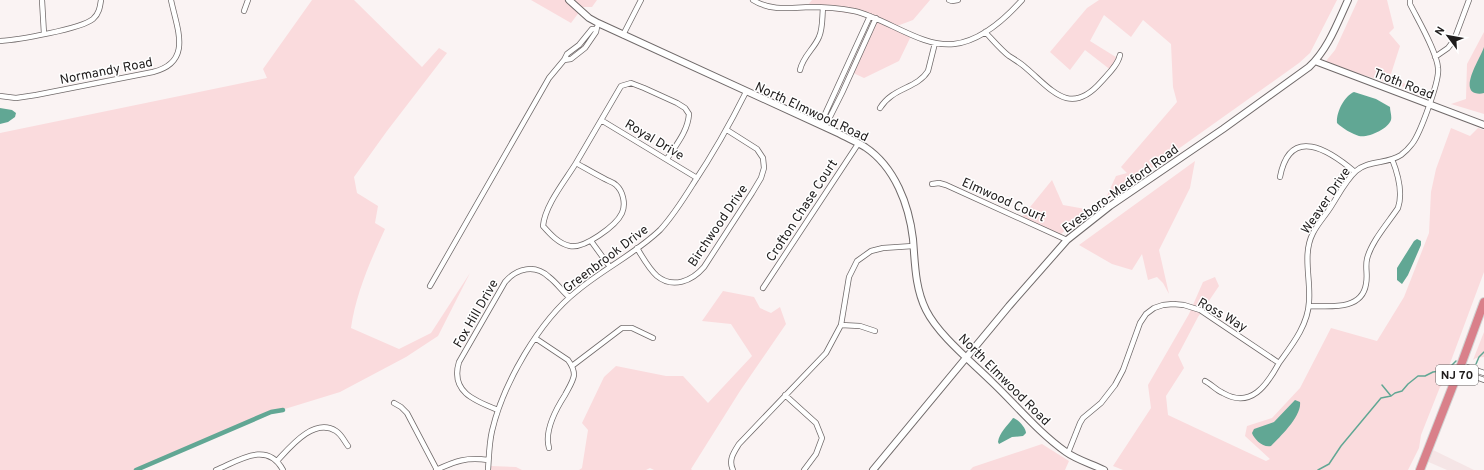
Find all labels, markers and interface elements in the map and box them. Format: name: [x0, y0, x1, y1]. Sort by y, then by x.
north arrow: [1428, 16, 1468, 56]
text: N: [1432, 24, 1448, 38]
street label: Normandy Road: [59, 55, 154, 89]
street label: Troth Road: [1371, 66, 1436, 104]
street label: North Elmwood Road: [752, 80, 870, 146]
street label: Royal Drive: [621, 117, 686, 165]
street label: Evesboro-Medford Road: [1060, 142, 1182, 237]
street label: Crofton Chase Court: [764, 157, 842, 265]
street label: Weaver Drive: [1298, 165, 1355, 238]
street label: Elmwood Court: [959, 175, 1048, 226]
street label: Birchwood Drive: [685, 182, 752, 270]
street label: Greenbrook Drive: [560, 222, 652, 297]
street label: Fox Hill Drive: [451, 277, 503, 351]
street label: Ross Way: [1194, 295, 1250, 336]
street label: North Elmwood Road: [954, 331, 1053, 430]
road number: NJ 70: [1436, 365, 1478, 385]

